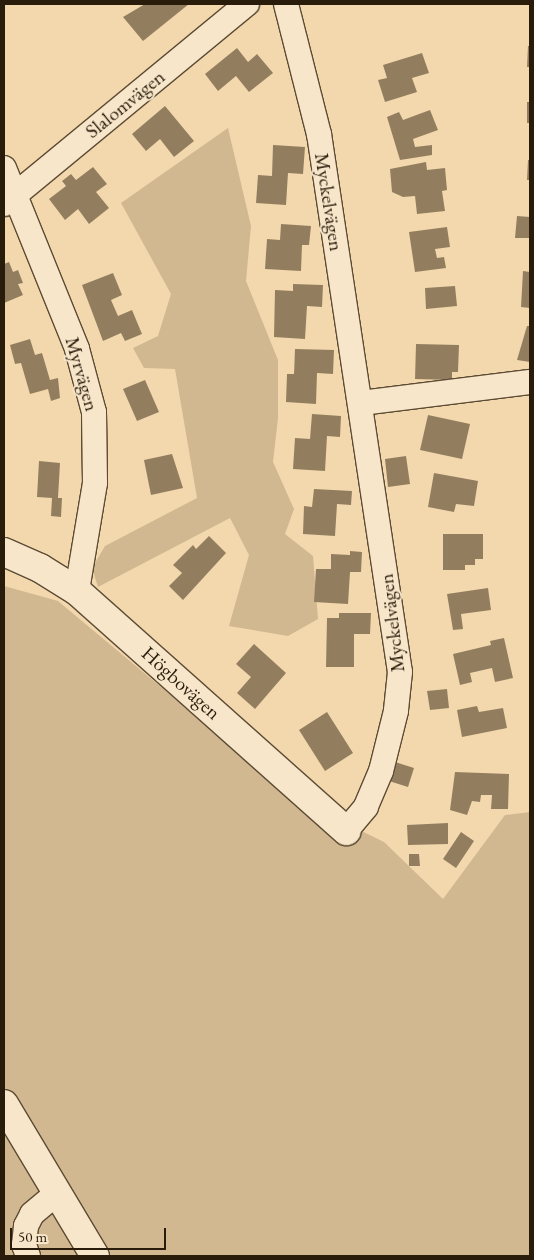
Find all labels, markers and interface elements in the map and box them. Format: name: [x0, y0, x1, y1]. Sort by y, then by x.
street label: Slalomvägen: [80, 65, 170, 143]
street label: Myckelvägen: [309, 151, 349, 253]
street label: Myrvägen: [60, 334, 104, 414]
street label: Myckelvägen: [374, 572, 410, 674]
street label: Högbovägen: [136, 641, 226, 725]
scale bar: [12, 1218, 169, 1250]
text: 50 m: [18, 1227, 47, 1246]

